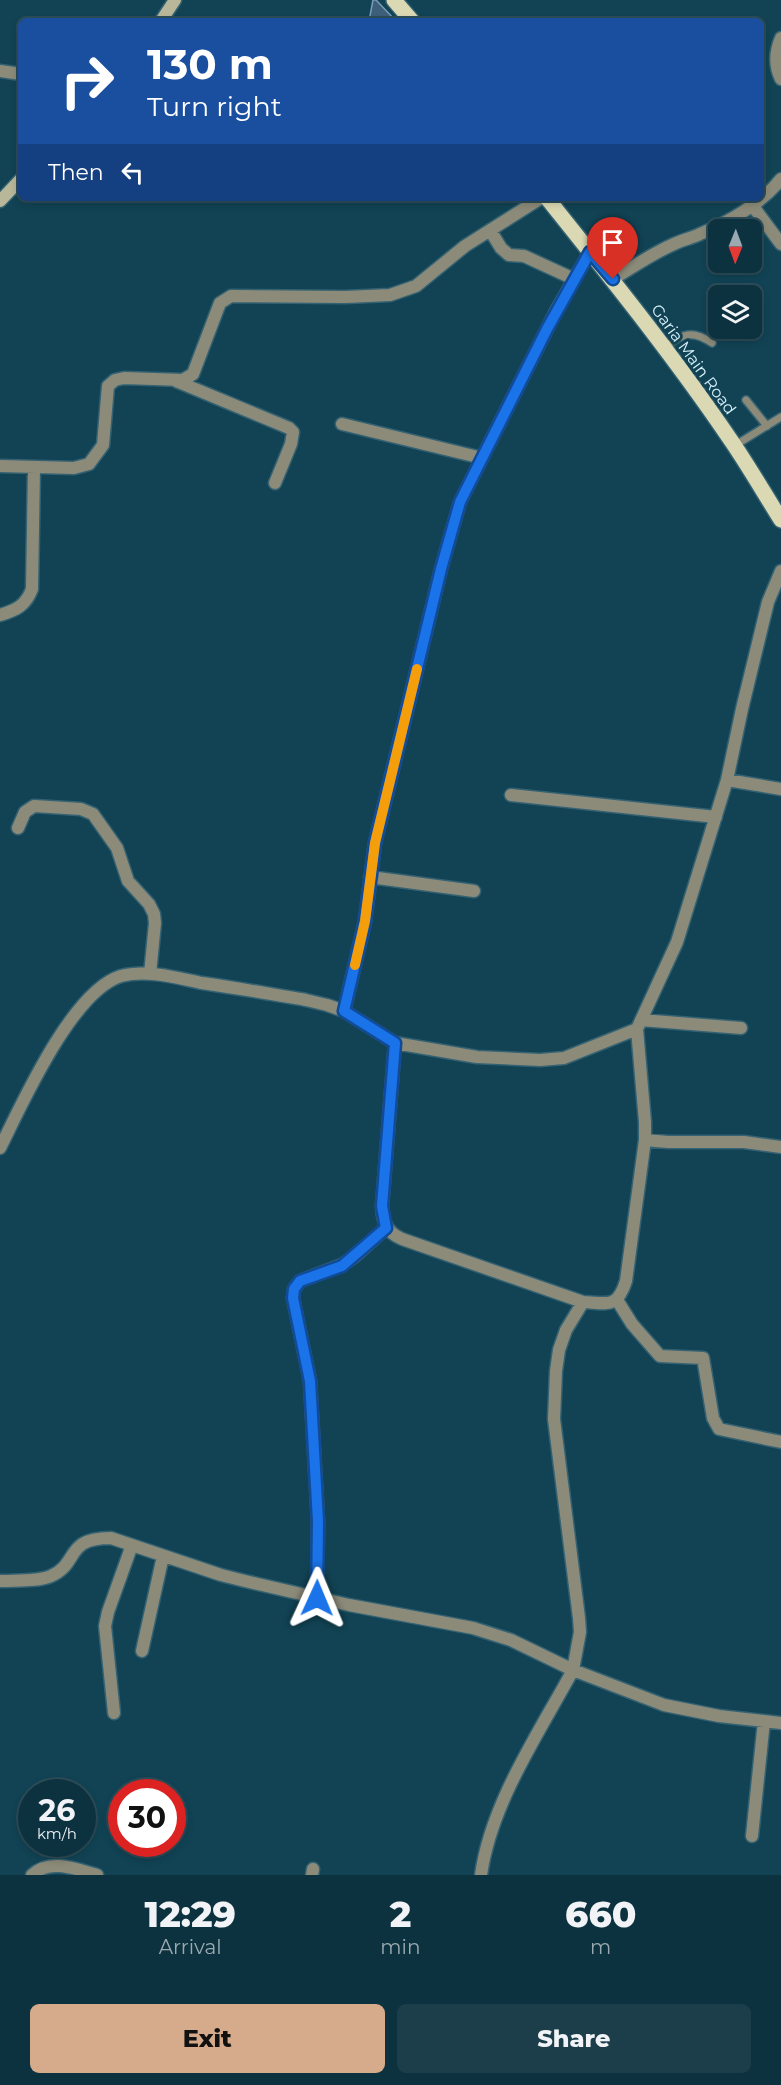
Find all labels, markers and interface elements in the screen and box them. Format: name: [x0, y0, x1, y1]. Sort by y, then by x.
text: 130 m: [147, 38, 273, 90]
icon: right: [48, 42, 126, 120]
text: Turn right: [147, 90, 282, 123]
icon: left: [116, 156, 149, 189]
text: Then: [48, 159, 104, 186]
pin: [587, 217, 638, 279]
north arrow: [708, 219, 762, 273]
map controls: [708, 219, 762, 339]
icon: arrive: [596, 226, 629, 259]
button: layers: [708, 285, 762, 339]
street label: Garia Main Road: [647, 300, 740, 418]
position arrow: [285, 1566, 349, 1630]
speed limit sign: 30: [108, 1779, 186, 1857]
text: 26: [39, 1792, 75, 1829]
text: km/h: [37, 1824, 77, 1843]
text: 12:29: [145, 1892, 236, 1936]
text: 2: [390, 1892, 411, 1936]
text: 660: [565, 1892, 636, 1936]
text: Arrival: [159, 1935, 222, 1959]
text: min: [380, 1935, 420, 1959]
text: m: [590, 1935, 611, 1959]
button: Exit: [30, 2004, 385, 2073]
button: Share: [397, 2004, 751, 2073]

